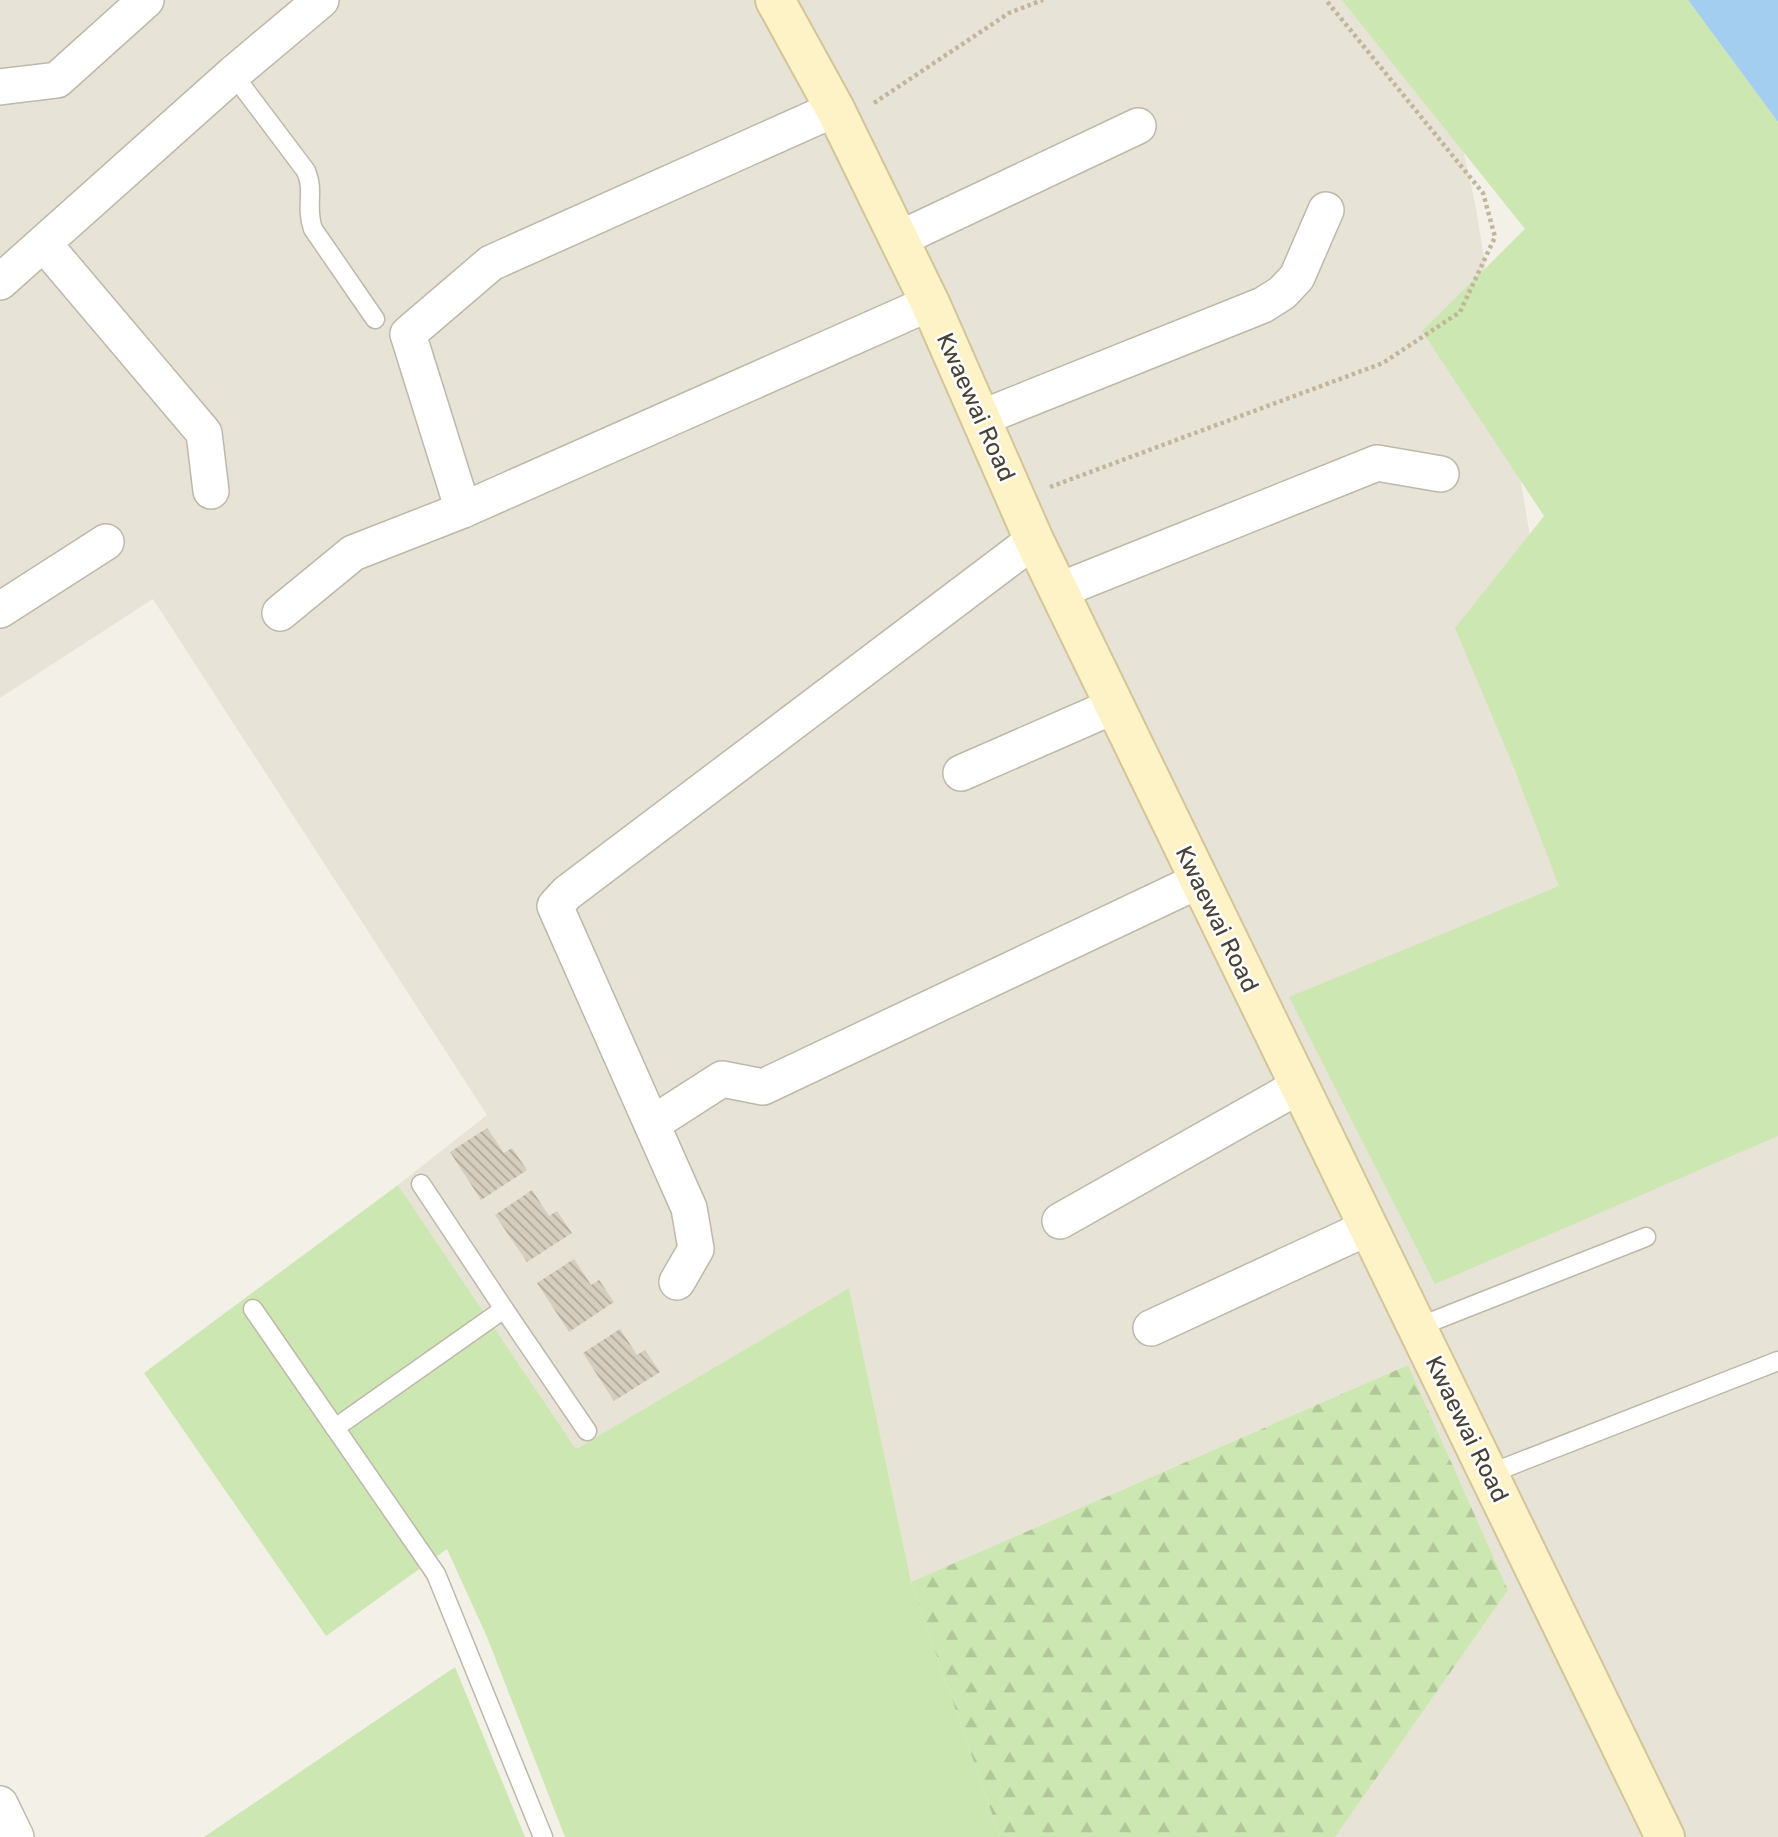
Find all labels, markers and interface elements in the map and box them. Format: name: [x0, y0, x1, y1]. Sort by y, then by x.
street label: Kwaewai Road: [931, 329, 1021, 485]
street label: Kwaewai Road: [1169, 841, 1265, 997]
street label: Kwaewai Road: [1419, 1351, 1515, 1507]

